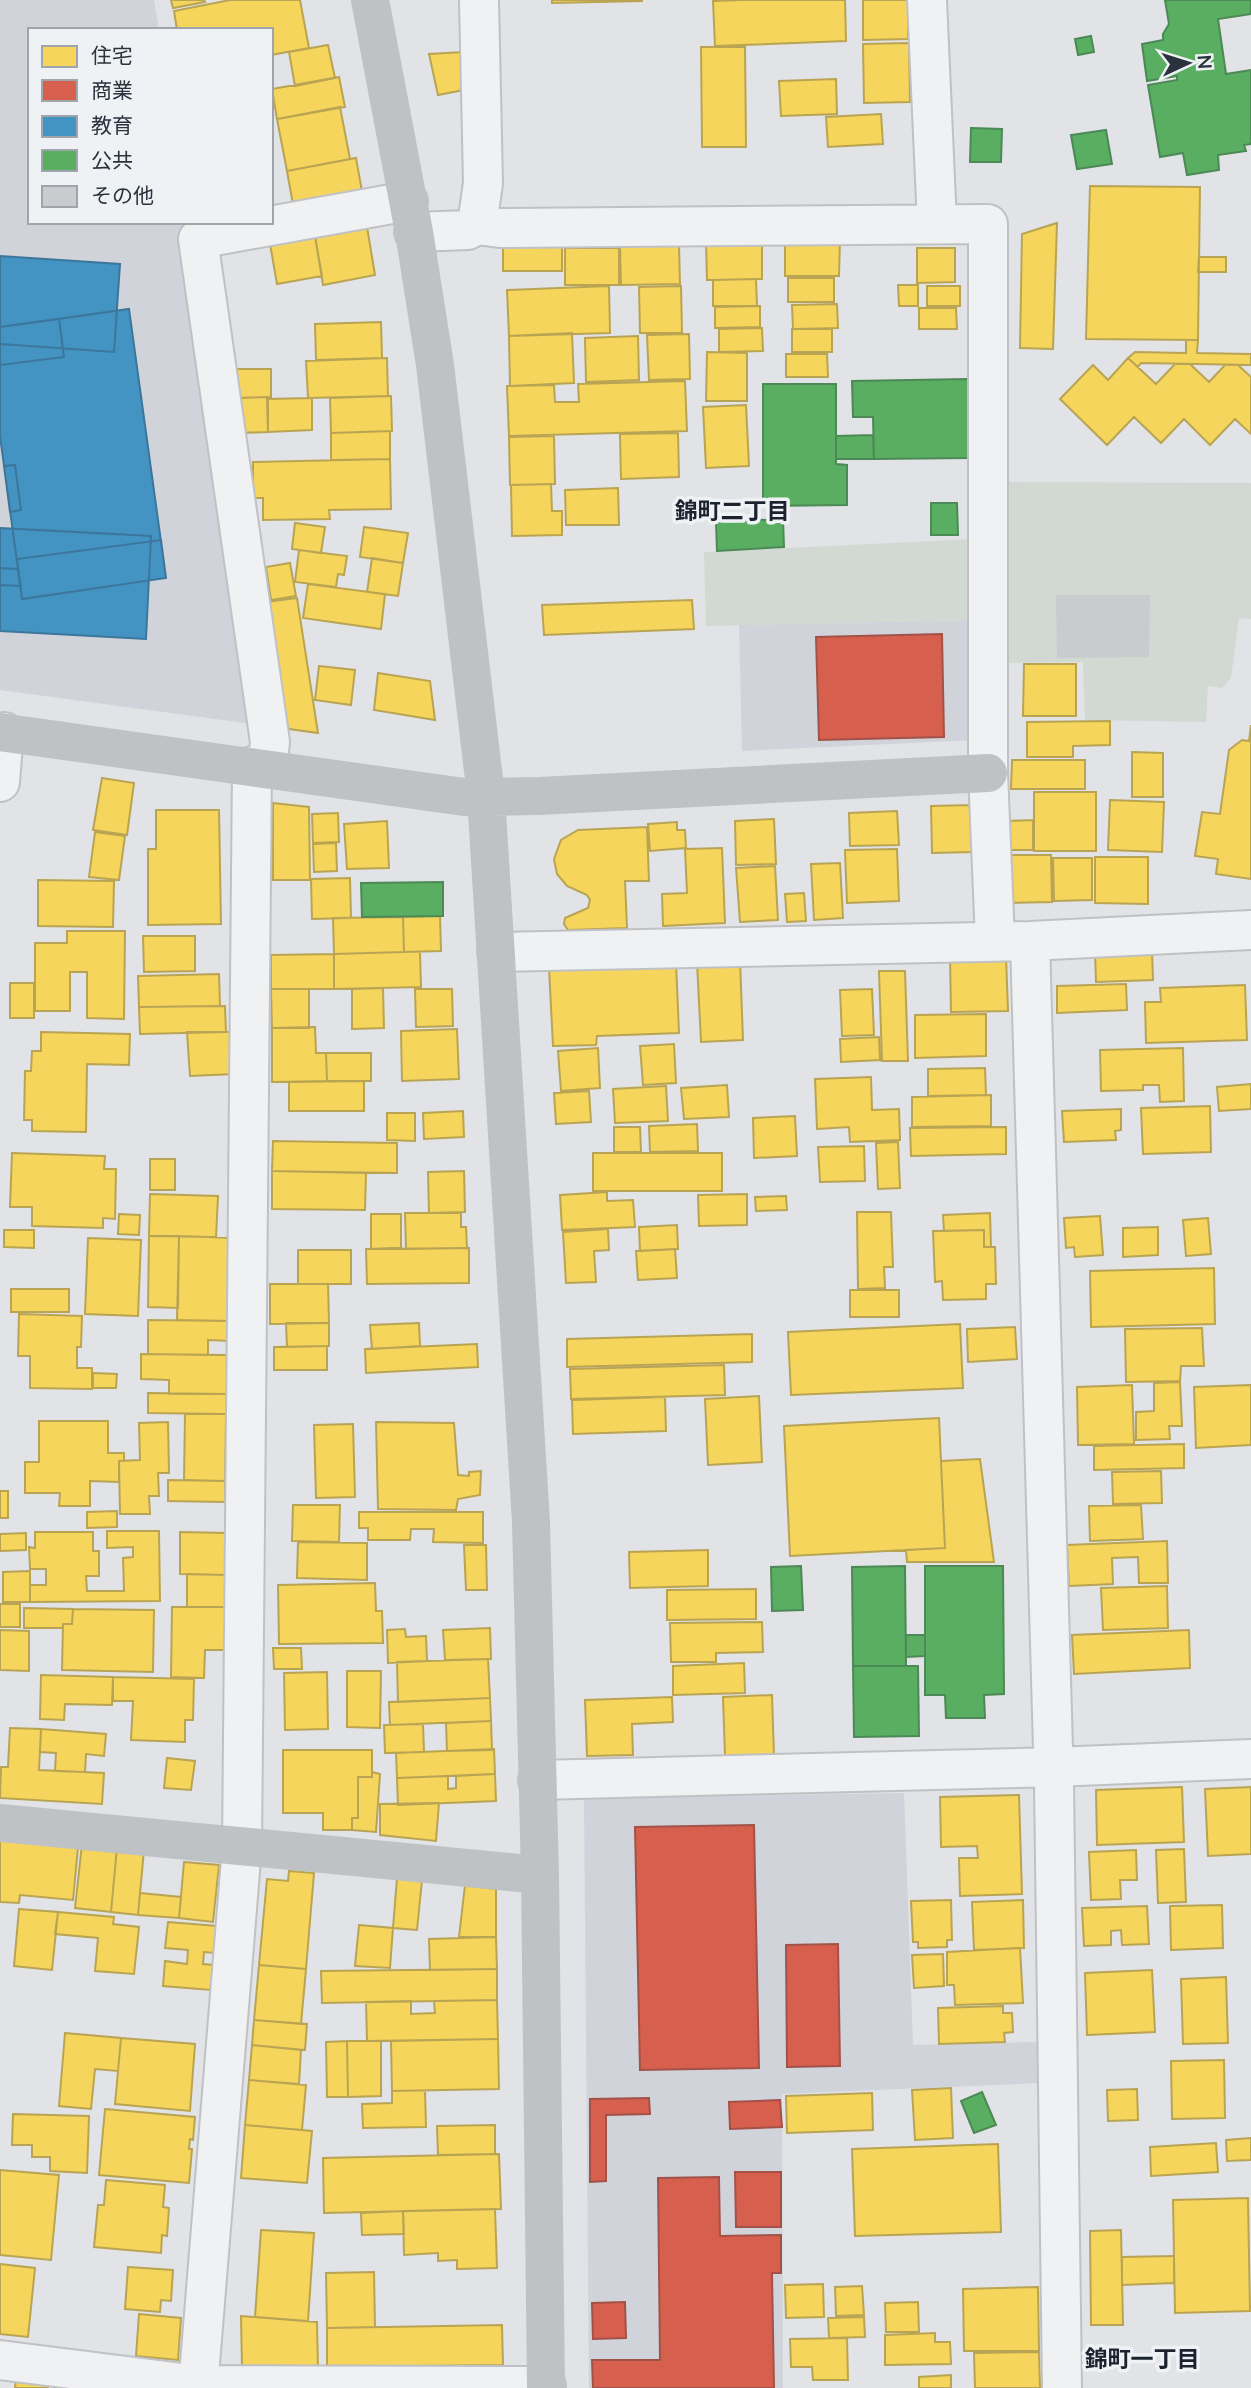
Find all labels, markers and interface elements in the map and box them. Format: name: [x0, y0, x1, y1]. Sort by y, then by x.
legend: [28, 28, 273, 224]
north arrow: [1153, 28, 1223, 98]
text: 住宅: [91, 42, 133, 68]
text: N: [1192, 54, 1217, 70]
text: 商業: [91, 77, 133, 103]
text: 教育: [91, 112, 133, 138]
text: 公共: [91, 147, 133, 173]
text: その他: [91, 182, 154, 208]
district label: 錦町二丁目: [675, 496, 790, 525]
district label: 錦町一丁目: [1085, 2344, 1200, 2373]

